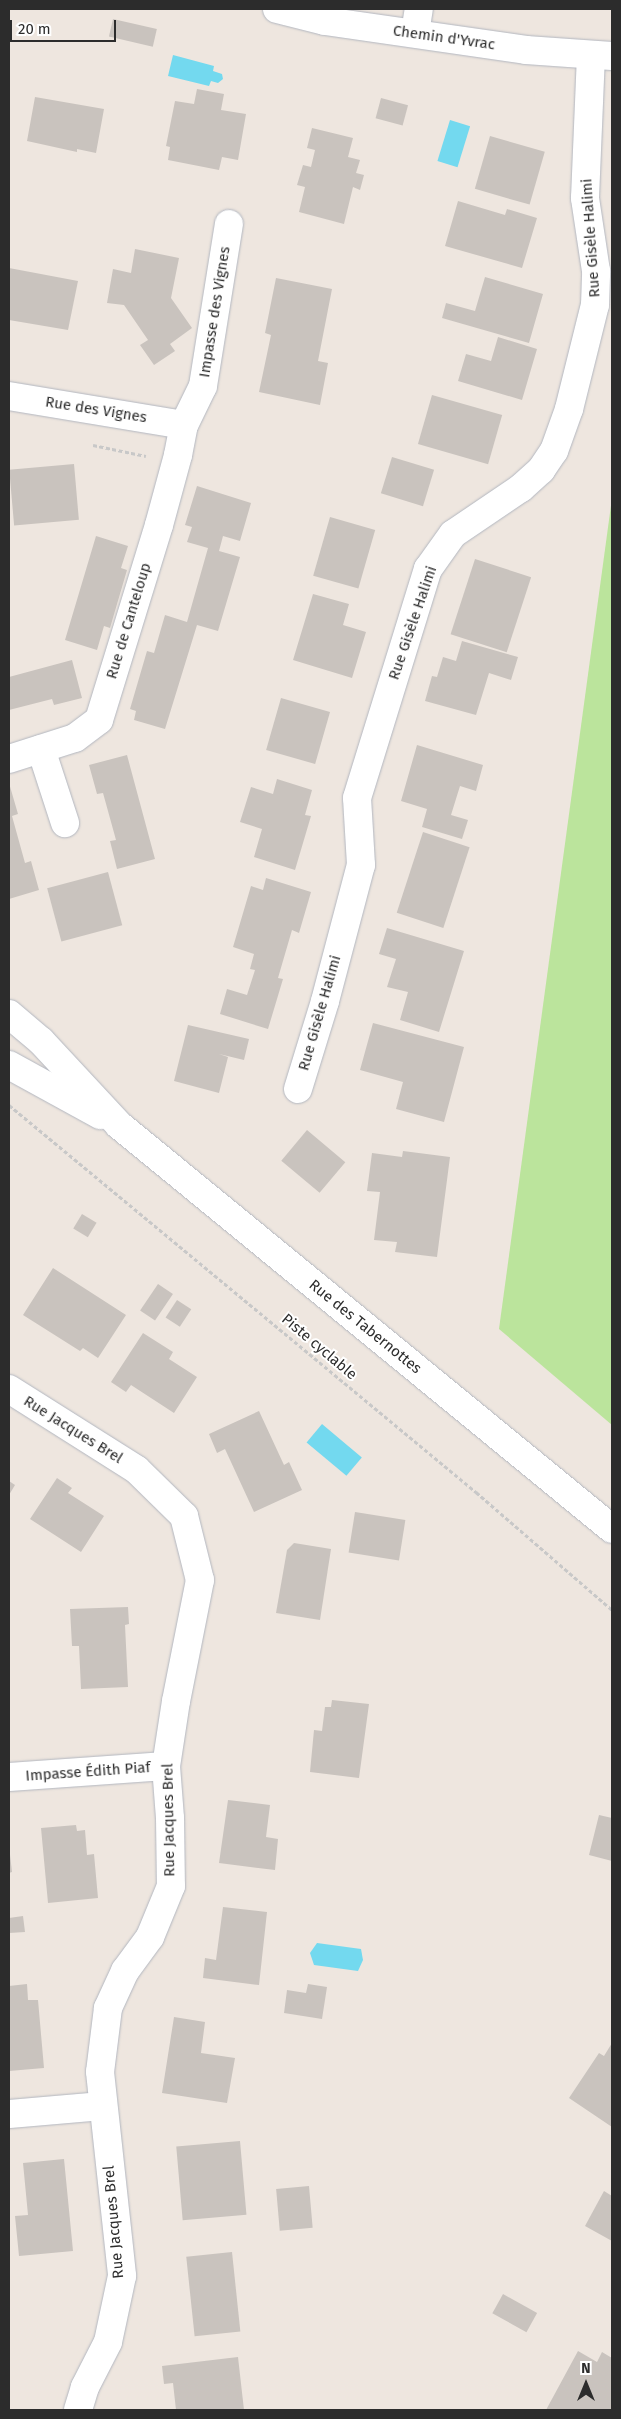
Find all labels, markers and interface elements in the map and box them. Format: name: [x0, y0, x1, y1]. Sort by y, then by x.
scale bar: [12, 10, 119, 42]
text: 20 m: [18, 20, 51, 38]
street label: Chemin d'Yvrac: [392, 22, 496, 54]
street label: Rue Gisèle Halimi: [578, 178, 604, 298]
street label: Impasse des Vignes: [196, 245, 234, 379]
street label: Rue des Vignes: [44, 393, 148, 427]
street label: Rue de Canteloup: [103, 561, 155, 681]
street label: Rue Gisèle Halimi: [385, 564, 441, 682]
street label: Rue Gisèle Halimi: [295, 953, 345, 1073]
street label: Rue des Tabernottes: [305, 1276, 425, 1378]
street label: Piste cyclable: [278, 1310, 360, 1384]
street label: Rue Jacques Brel: [20, 1392, 126, 1468]
street label: Impasse Édith Piaf: [25, 1759, 151, 1785]
street label: Rue Jacques Brel: [159, 1763, 179, 1877]
street label: Rue Jacques Brel: [100, 2165, 128, 2279]
north arrow: [561, 2359, 611, 2409]
text: N: [581, 2360, 591, 2377]

